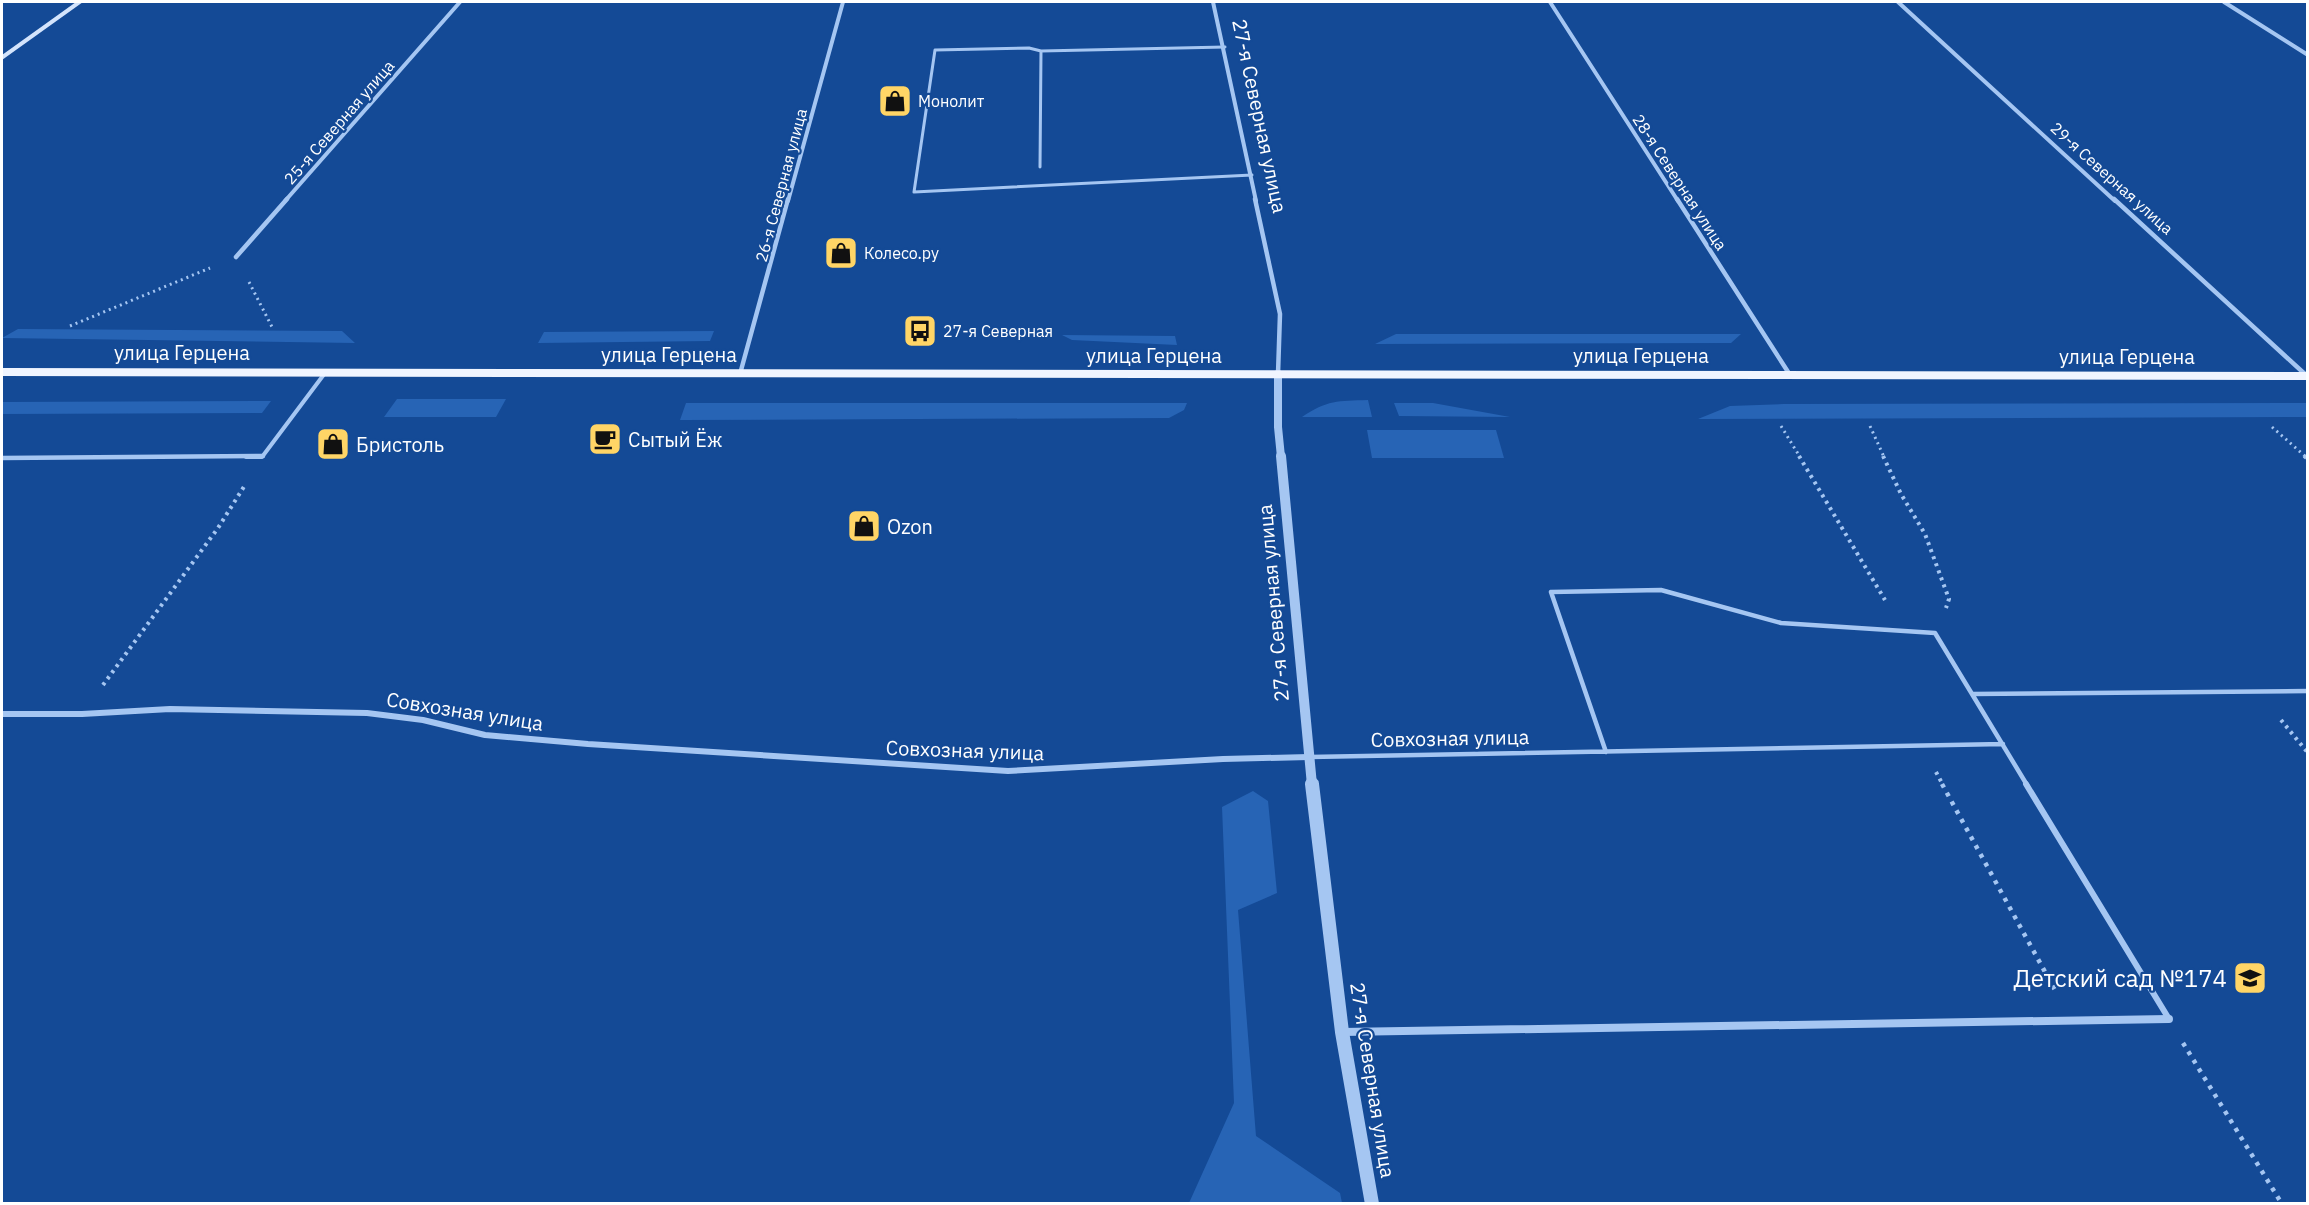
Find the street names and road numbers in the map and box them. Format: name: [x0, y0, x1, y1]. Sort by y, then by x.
street label: 27-я Северная улица: [1226, 16, 1294, 216]
street label: 25-я Северная улица: [280, 55, 399, 188]
street label: 26-я Северная улица: [751, 106, 811, 264]
street label: 28-я Северная улица: [1629, 110, 1732, 254]
street label: 29-я Северная улица: [2047, 118, 2178, 239]
street label: улица Герцена: [114, 339, 250, 366]
street label: улица Герцена: [601, 341, 737, 368]
street label: улица Герцена: [1086, 342, 1222, 369]
street label: улица Герцена: [1573, 342, 1709, 369]
street label: улица Герцена: [2059, 343, 2195, 370]
street label: 27-я Северная улица: [1251, 503, 1295, 703]
street label: Совхозная улица: [385, 685, 546, 737]
street label: Совхозная улица: [1370, 723, 1530, 753]
street label: Совхозная улица: [885, 734, 1045, 766]
street label: 27-я Северная улица: [1344, 980, 1402, 1180]

